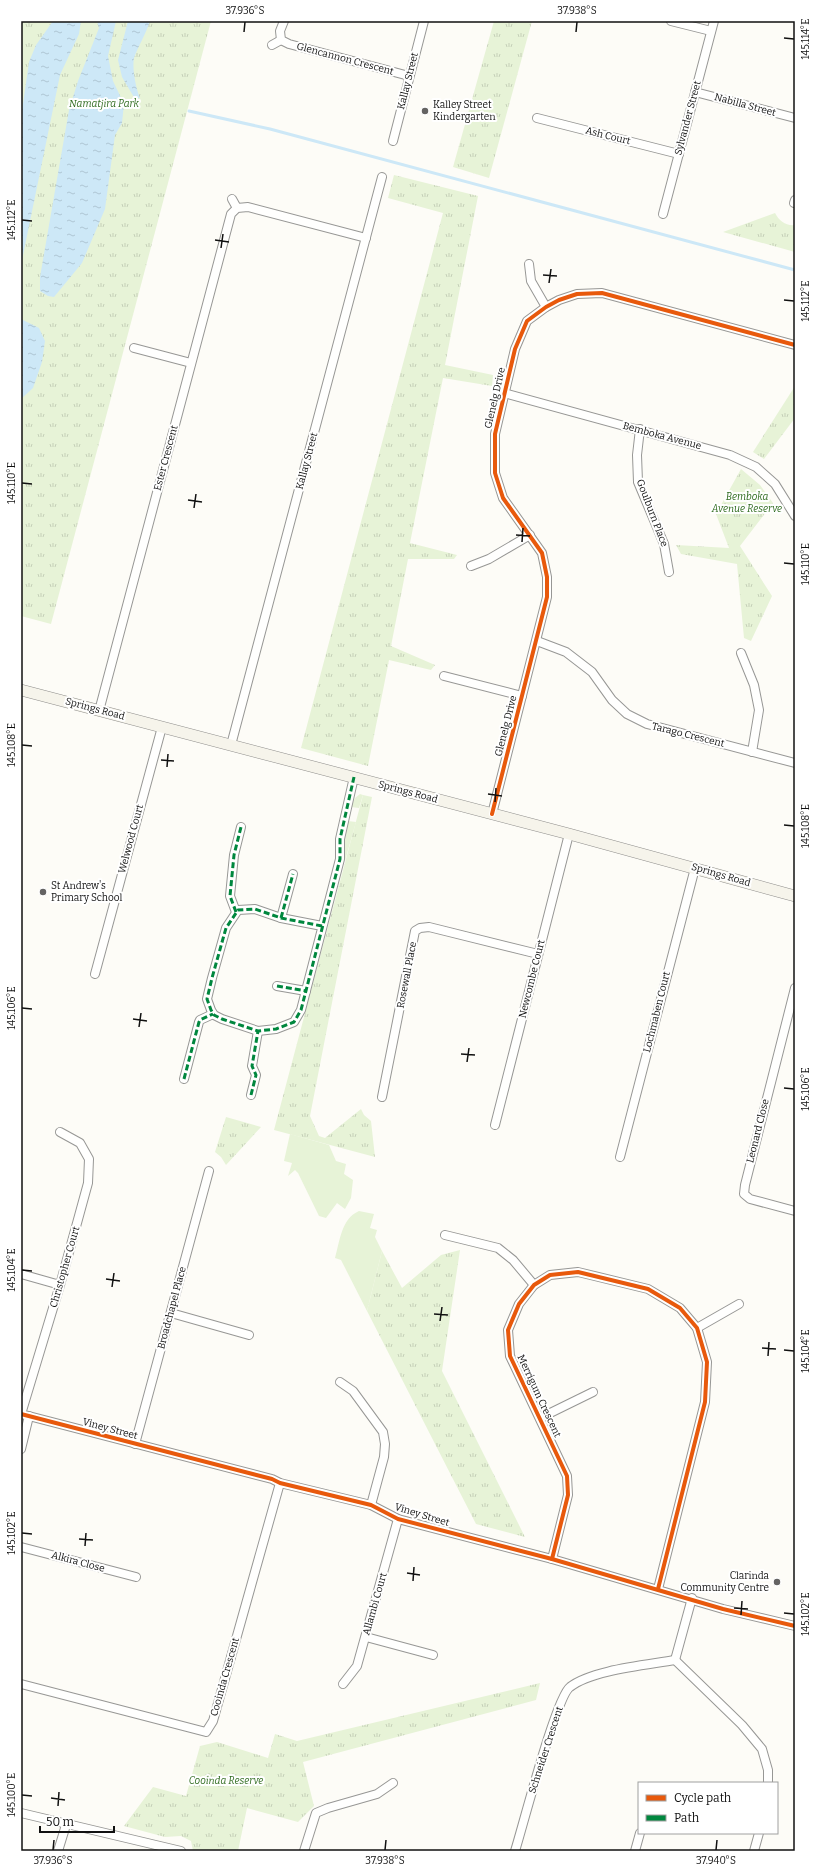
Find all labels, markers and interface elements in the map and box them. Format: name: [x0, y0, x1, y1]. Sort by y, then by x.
text: 37.936°S: [225, 5, 265, 17]
text: 37.938°S: [557, 5, 597, 17]
text: 145.114°E: [800, 18, 812, 60]
street label: Glencannon Crescent: [295, 40, 395, 78]
street label: Kallay Street: [395, 51, 421, 111]
street label: Sylvander Street: [672, 79, 704, 156]
street label: Nabilla Street: [713, 91, 778, 119]
park label: Namatjira Park: [69, 98, 139, 110]
place label: Kalley Street Kindergarten: [433, 99, 496, 123]
marker: Kalley Street Kindergarten: [420, 106, 430, 116]
street label: Ash Court: [584, 125, 632, 147]
text: 145.112°E: [6, 199, 18, 241]
text: 145.112°E: [800, 280, 812, 322]
street label: Glenelg Drive: [482, 366, 508, 430]
street label: Bemboka Avenue: [621, 420, 703, 452]
street label: Ester Crescent: [152, 424, 181, 492]
street label: Kallay Street: [294, 431, 320, 491]
text: 145.110°E: [6, 462, 18, 504]
street label: Goulburn Place: [634, 478, 670, 548]
park label: Bemboka Avenue Reserve: [711, 491, 782, 515]
text: 145.110°E: [800, 543, 812, 585]
street label: Glenelg Drive: [493, 694, 519, 758]
street label: Springs Road: [64, 695, 126, 723]
street label: Tarago Crescent: [650, 720, 726, 750]
text: 145.108°E: [6, 723, 18, 767]
street label: Springs Road: [377, 778, 439, 806]
street label: Welwood Court: [116, 803, 146, 875]
text: 145.108°E: [800, 804, 812, 848]
street label: Springs Road: [690, 861, 752, 889]
place label: St Andrew's Primary School: [51, 880, 123, 904]
marker: St Andrew's Primary School: [38, 887, 48, 897]
street label: Newcombe Court: [516, 938, 548, 1020]
street label: Rosewall Place: [395, 941, 419, 1009]
street label: Lochmaben Court: [641, 970, 673, 1054]
text: 145.106°E: [6, 986, 18, 1030]
text: 145.106°E: [800, 1067, 812, 1111]
street label: Leonard Close: [744, 1098, 772, 1164]
street label: Christopher Court: [48, 1225, 82, 1309]
text: 145.104°E: [6, 1248, 18, 1292]
street label: Broadchapel Place: [155, 1265, 189, 1351]
text: 145.104°E: [800, 1329, 812, 1373]
street label: Merrigum Crescent: [515, 1353, 564, 1440]
street label: Viney Street: [81, 1416, 139, 1442]
street label: Viney Street: [393, 1501, 451, 1529]
text: 145.102°E: [6, 1511, 18, 1555]
street label: Alkira Close: [50, 1549, 106, 1575]
place label: Clarinda Community Centre: [680, 1570, 770, 1594]
street label: Allambi Court: [360, 1571, 390, 1637]
marker: Clarinda Community Centre: [772, 1577, 782, 1587]
text: 145.102°E: [800, 1592, 812, 1636]
street label: Cooinda Crescent: [208, 1636, 242, 1718]
street label: Schneider Crescent: [526, 1705, 566, 1795]
text: 145.100°E: [6, 1773, 18, 1817]
park label: Cooinda Reserve: [189, 1775, 263, 1787]
legend: [638, 1782, 778, 1834]
text: Cycle path: [674, 1791, 732, 1805]
scale bar: [40, 1808, 114, 1834]
text: Path: [674, 1811, 700, 1825]
text: 50 m: [46, 1815, 75, 1829]
text: 37.936°S: [33, 1855, 73, 1867]
text: 37.938°S: [365, 1855, 405, 1867]
text: 37.940°S: [696, 1855, 736, 1867]

